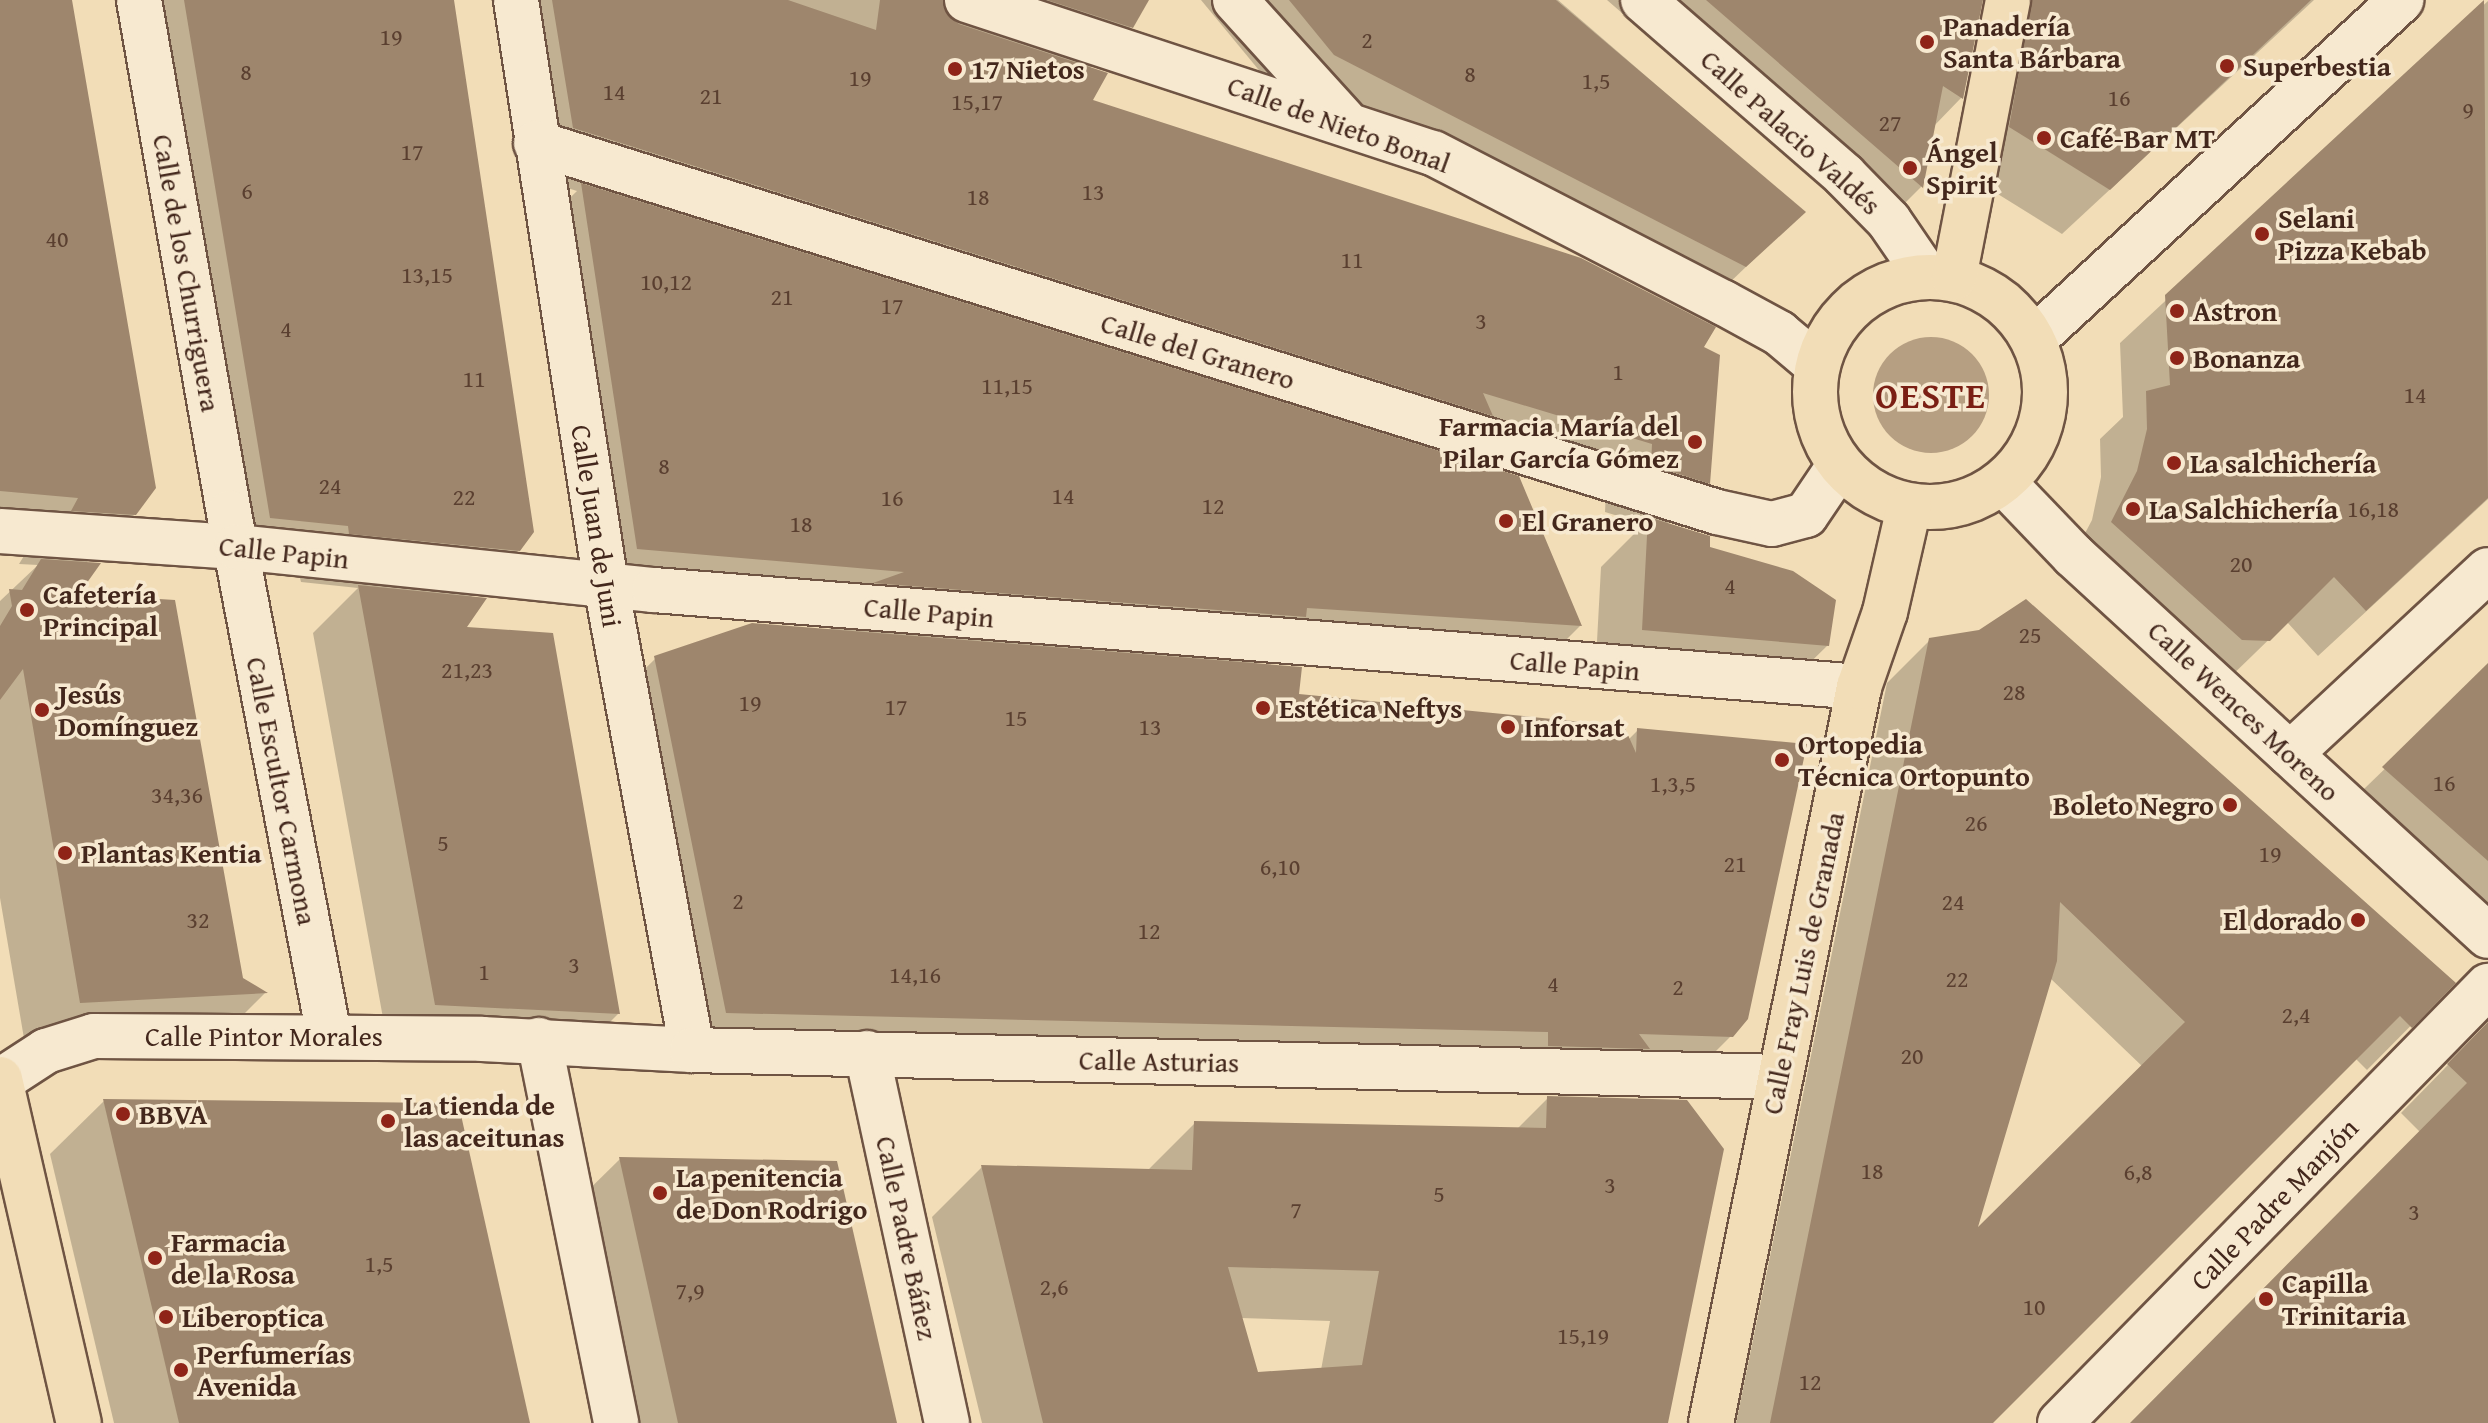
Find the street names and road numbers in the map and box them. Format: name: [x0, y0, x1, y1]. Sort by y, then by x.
street label: Calle Palacio Valdés: [1694, 42, 1888, 222]
street label: Calle de Nieto Bonal: [1223, 68, 1455, 180]
street label: Calle de los Churriguera: [146, 132, 228, 414]
street label: Calle del Granero: [1097, 306, 1299, 396]
street label: Calle Juan de Juni: [564, 422, 630, 630]
street label: Calle Papin: [217, 528, 351, 576]
street label: Calle Papin: [863, 590, 995, 634]
street label: Calle Wences Moreno: [2141, 614, 2347, 808]
street label: Calle Papin: [1509, 643, 1641, 687]
street label: Calle Escultor Carmona: [240, 654, 324, 928]
street label: Calle Fray Luis de Granada: [1755, 809, 1851, 1117]
street label: Calle Pintor Morales: [145, 1019, 383, 1053]
street label: Calle Asturias: [1079, 1043, 1239, 1079]
street label: Calle Padre Manjón: [2183, 1111, 2365, 1297]
street label: Calle Padre Báñez: [869, 1133, 945, 1343]

